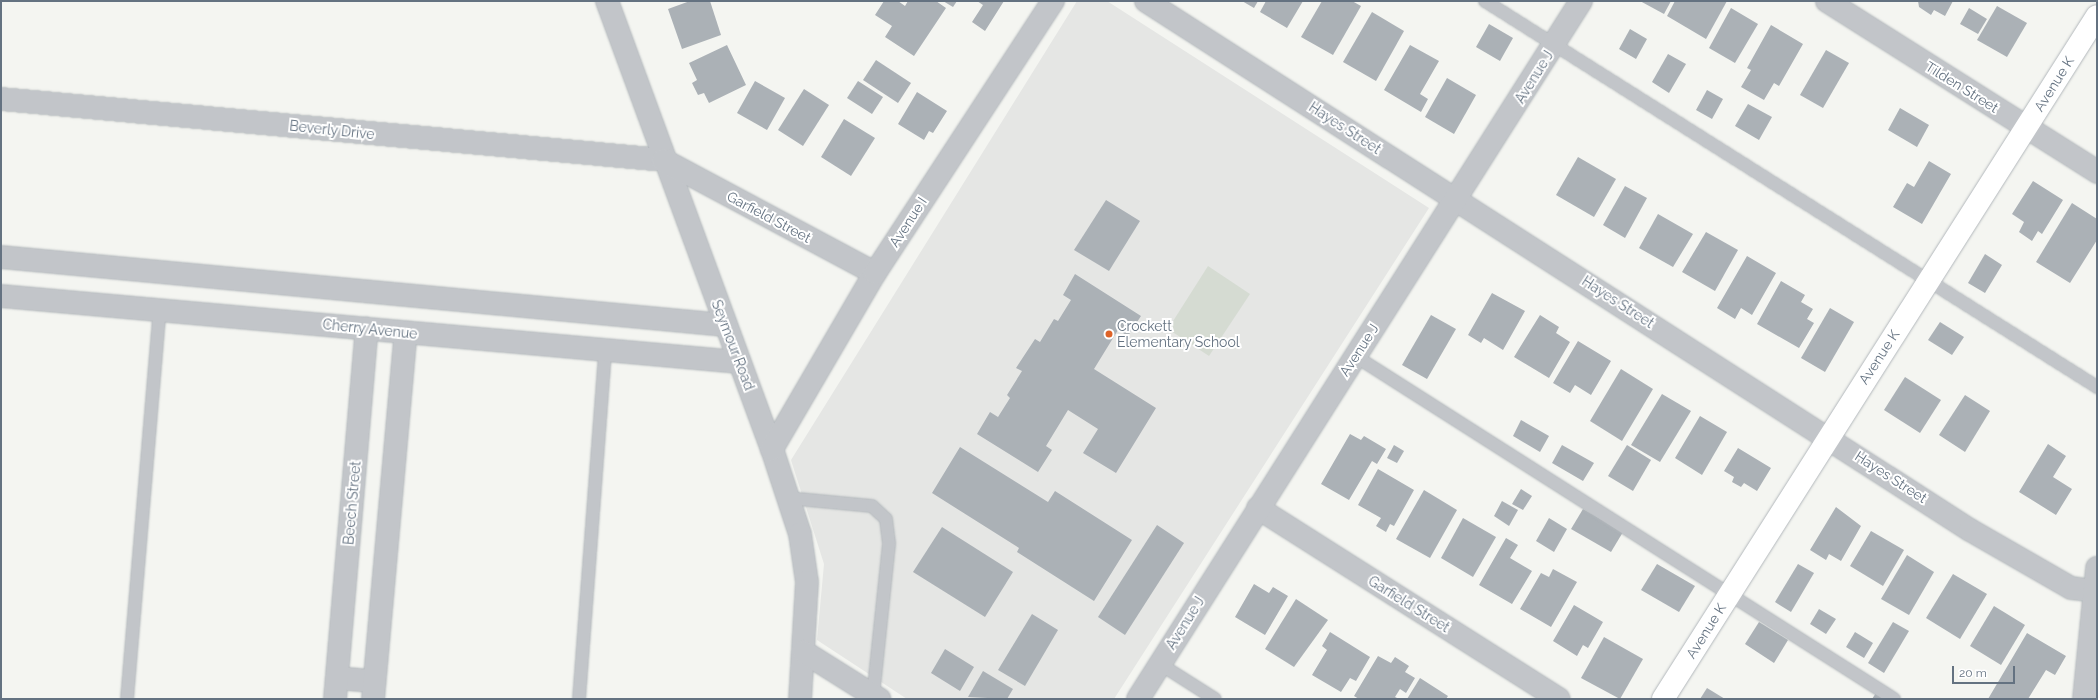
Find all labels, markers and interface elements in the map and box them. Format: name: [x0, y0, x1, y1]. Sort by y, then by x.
street label: Avenue J: [1511, 47, 1557, 107]
street label: Avenue K: [2031, 53, 2077, 115]
street label: Tilden Street: [1922, 58, 2002, 116]
street label: Hayes Street: [1306, 99, 1384, 157]
street label: Beverly Drive: [288, 117, 376, 143]
street label: Garfield Street: [724, 188, 814, 246]
street label: Avenue I: [886, 194, 930, 250]
street label: Hayes Street: [1579, 273, 1657, 331]
street label: Seymour Road: [708, 297, 758, 393]
street label: Cherry Avenue: [321, 316, 419, 342]
place label: Crockett Elementary School: [1117, 318, 1240, 350]
street label: Avenue J: [1336, 321, 1382, 379]
street label: Avenue K: [1855, 327, 1903, 387]
marker: Crockett Elementary School: [1104, 329, 1114, 339]
street label: Hayes Street: [1852, 448, 1930, 506]
street label: Beech Street: [340, 460, 364, 546]
street label: Garfield Street: [1365, 572, 1453, 636]
street label: Avenue J: [1162, 593, 1208, 653]
street label: Avenue K: [1683, 600, 1729, 662]
scale bar: [1954, 658, 2017, 684]
text: 20 m: [1959, 666, 1987, 680]

